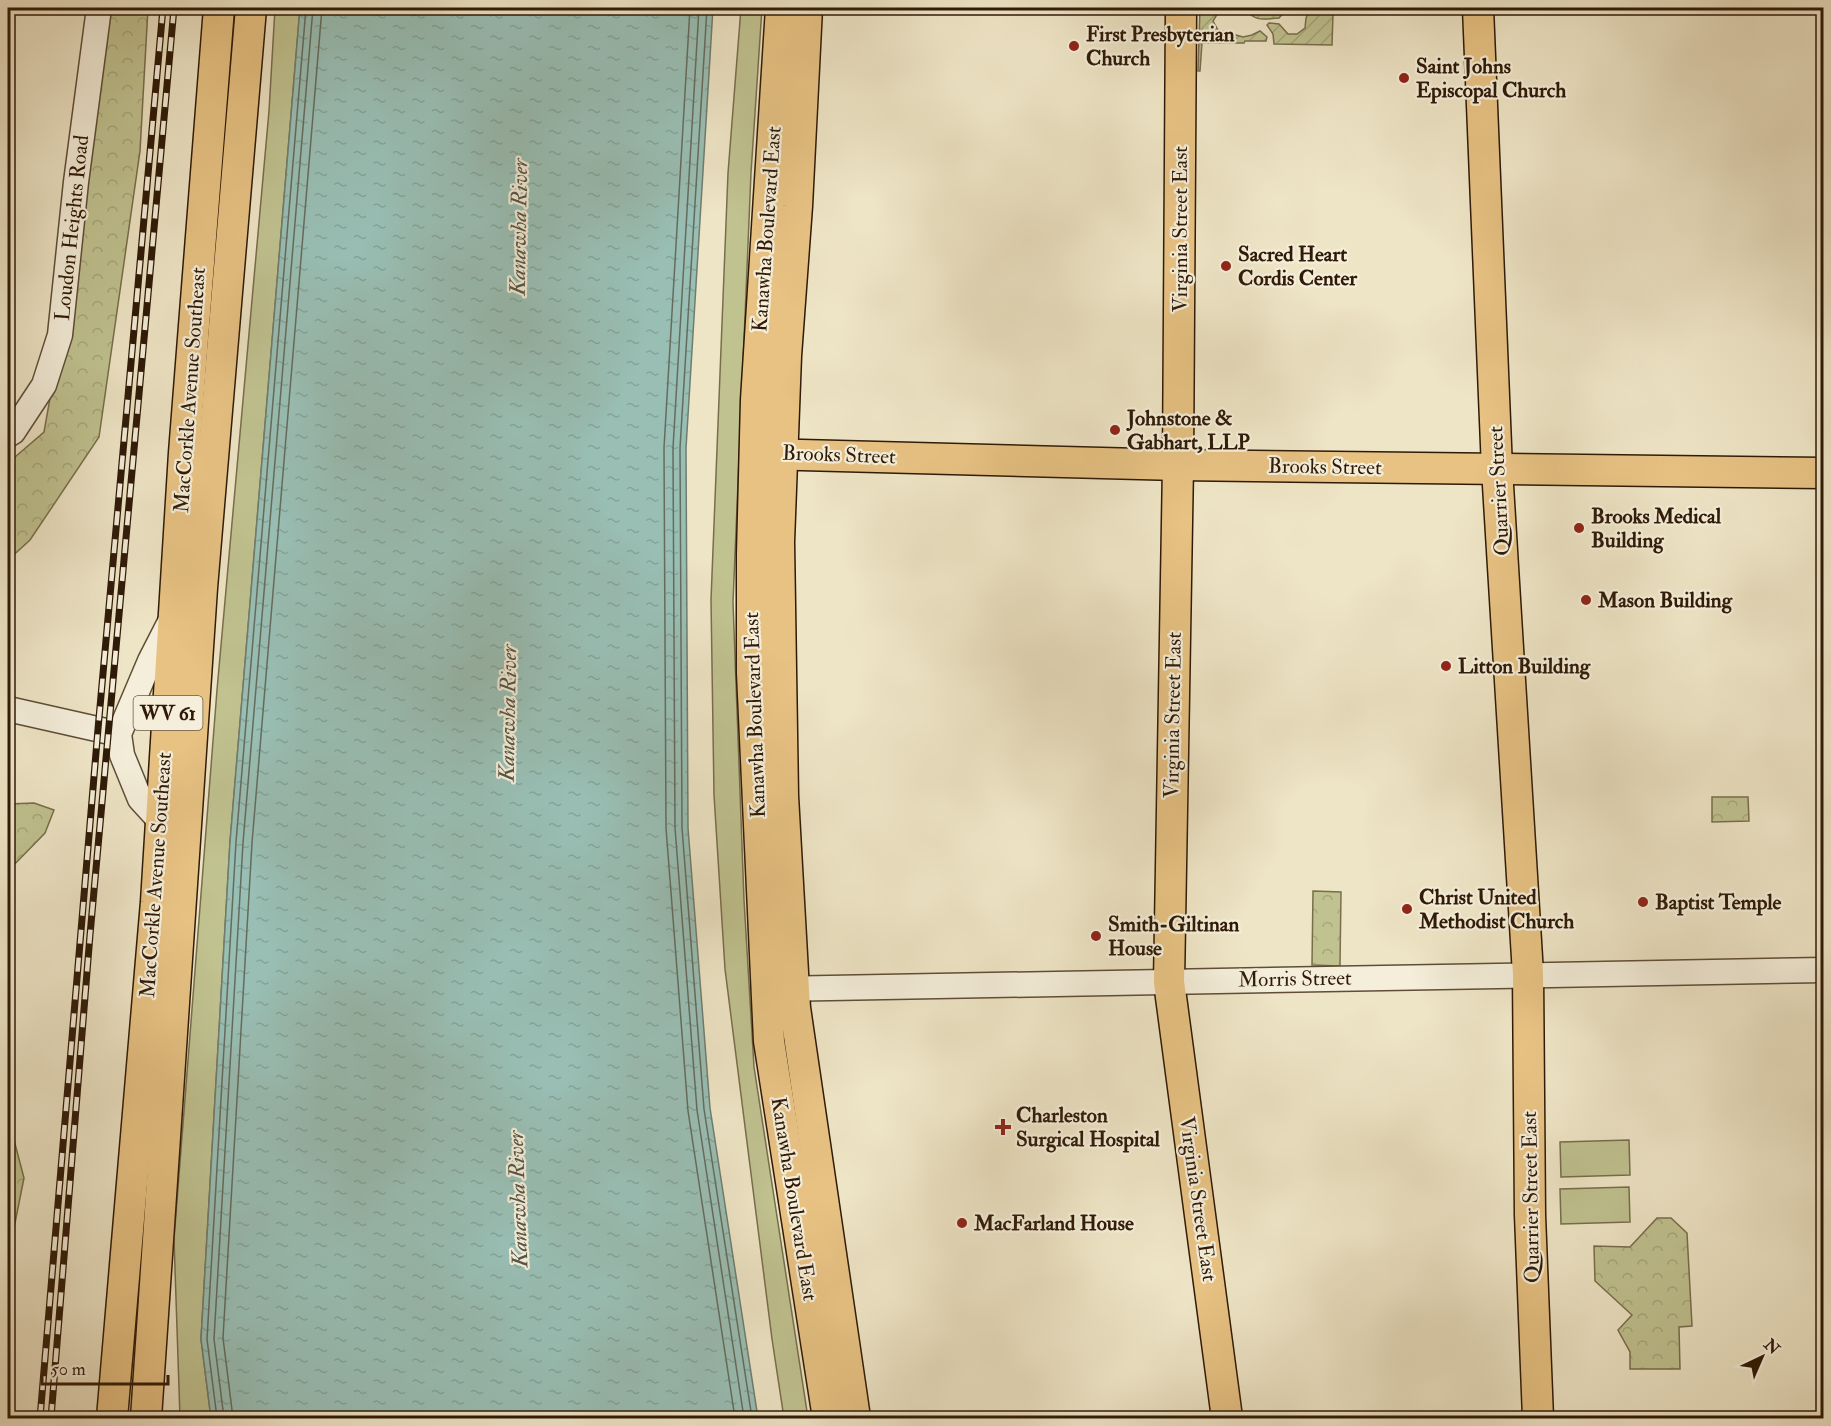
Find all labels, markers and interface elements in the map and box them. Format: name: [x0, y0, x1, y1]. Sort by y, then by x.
place label: First Presbyterian Church: [1086, 21, 1235, 72]
marker: First Presbyterian Church: [1067, 39, 1081, 53]
place label: Saint Johns Episcopal Church: [1416, 53, 1566, 104]
marker: Saint Johns Episcopal Church: [1397, 71, 1411, 85]
street label: Kanawha Boulevard East: [746, 125, 788, 333]
street label: Loudon Heights Road: [49, 133, 95, 322]
street label: Virginia Street East: [1167, 146, 1194, 312]
water label: Kanawha River: [504, 157, 534, 297]
place label: Sacred Heart Cordis Center: [1238, 241, 1358, 292]
marker: Sacred Heart Cordis Center: [1219, 259, 1233, 273]
street label: MacCorkle Avenue Southeast: [168, 266, 212, 514]
place label: Johnstone & Gabhart, LLP: [1126, 405, 1251, 456]
marker: Johnstone & Gabhart, LLP: [1108, 423, 1122, 437]
street label: Quarrier Street: [1482, 425, 1516, 557]
street label: Brooks Street: [782, 440, 896, 470]
street label: Brooks Street: [1268, 453, 1382, 481]
place label: Brooks Medical Building: [1591, 503, 1722, 554]
marker: Brooks Medical Building: [1572, 521, 1586, 535]
place label: Mason Building: [1597, 587, 1733, 614]
marker: Mason Building: [1579, 593, 1593, 607]
street label: Kanawha Boulevard East: [738, 611, 772, 818]
street label: Virginia Street East: [1158, 631, 1188, 798]
water label: Kanawha River: [493, 643, 523, 783]
place label: Litton Building: [1458, 653, 1591, 680]
marker: Litton Building: [1439, 659, 1453, 673]
road number: WV 61: [134, 696, 202, 730]
street label: MacCorkle Avenue Southeast: [134, 751, 178, 999]
place label: Christ United Methodist Church: [1418, 884, 1574, 935]
place label: Baptist Temple: [1655, 889, 1782, 916]
marker: Baptist Temple: [1636, 895, 1650, 909]
marker: Christ United Methodist Church: [1400, 902, 1414, 916]
place label: Smith-Giltinan House: [1108, 911, 1239, 962]
marker: Smith-Giltinan House: [1089, 929, 1103, 943]
street label: Morris Street: [1238, 965, 1352, 993]
street label: Kanawha Boulevard East: [765, 1095, 823, 1303]
place label: Charleston Surgical Hospital: [1016, 1102, 1161, 1153]
street label: Quarrier Street East: [1516, 1111, 1546, 1283]
street label: Virginia Street East: [1173, 1115, 1223, 1283]
marker: Charleston Surgical Hospital: [994, 1118, 1012, 1136]
water label: Kanawha River: [502, 1128, 534, 1269]
place label: MacFarland House: [973, 1210, 1134, 1237]
marker: MacFarland House: [955, 1216, 969, 1230]
north arrow: [1732, 1327, 1792, 1387]
text: N: [1759, 1334, 1784, 1360]
scale bar: [42, 1348, 168, 1386]
text: 50 m: [51, 1358, 86, 1381]

